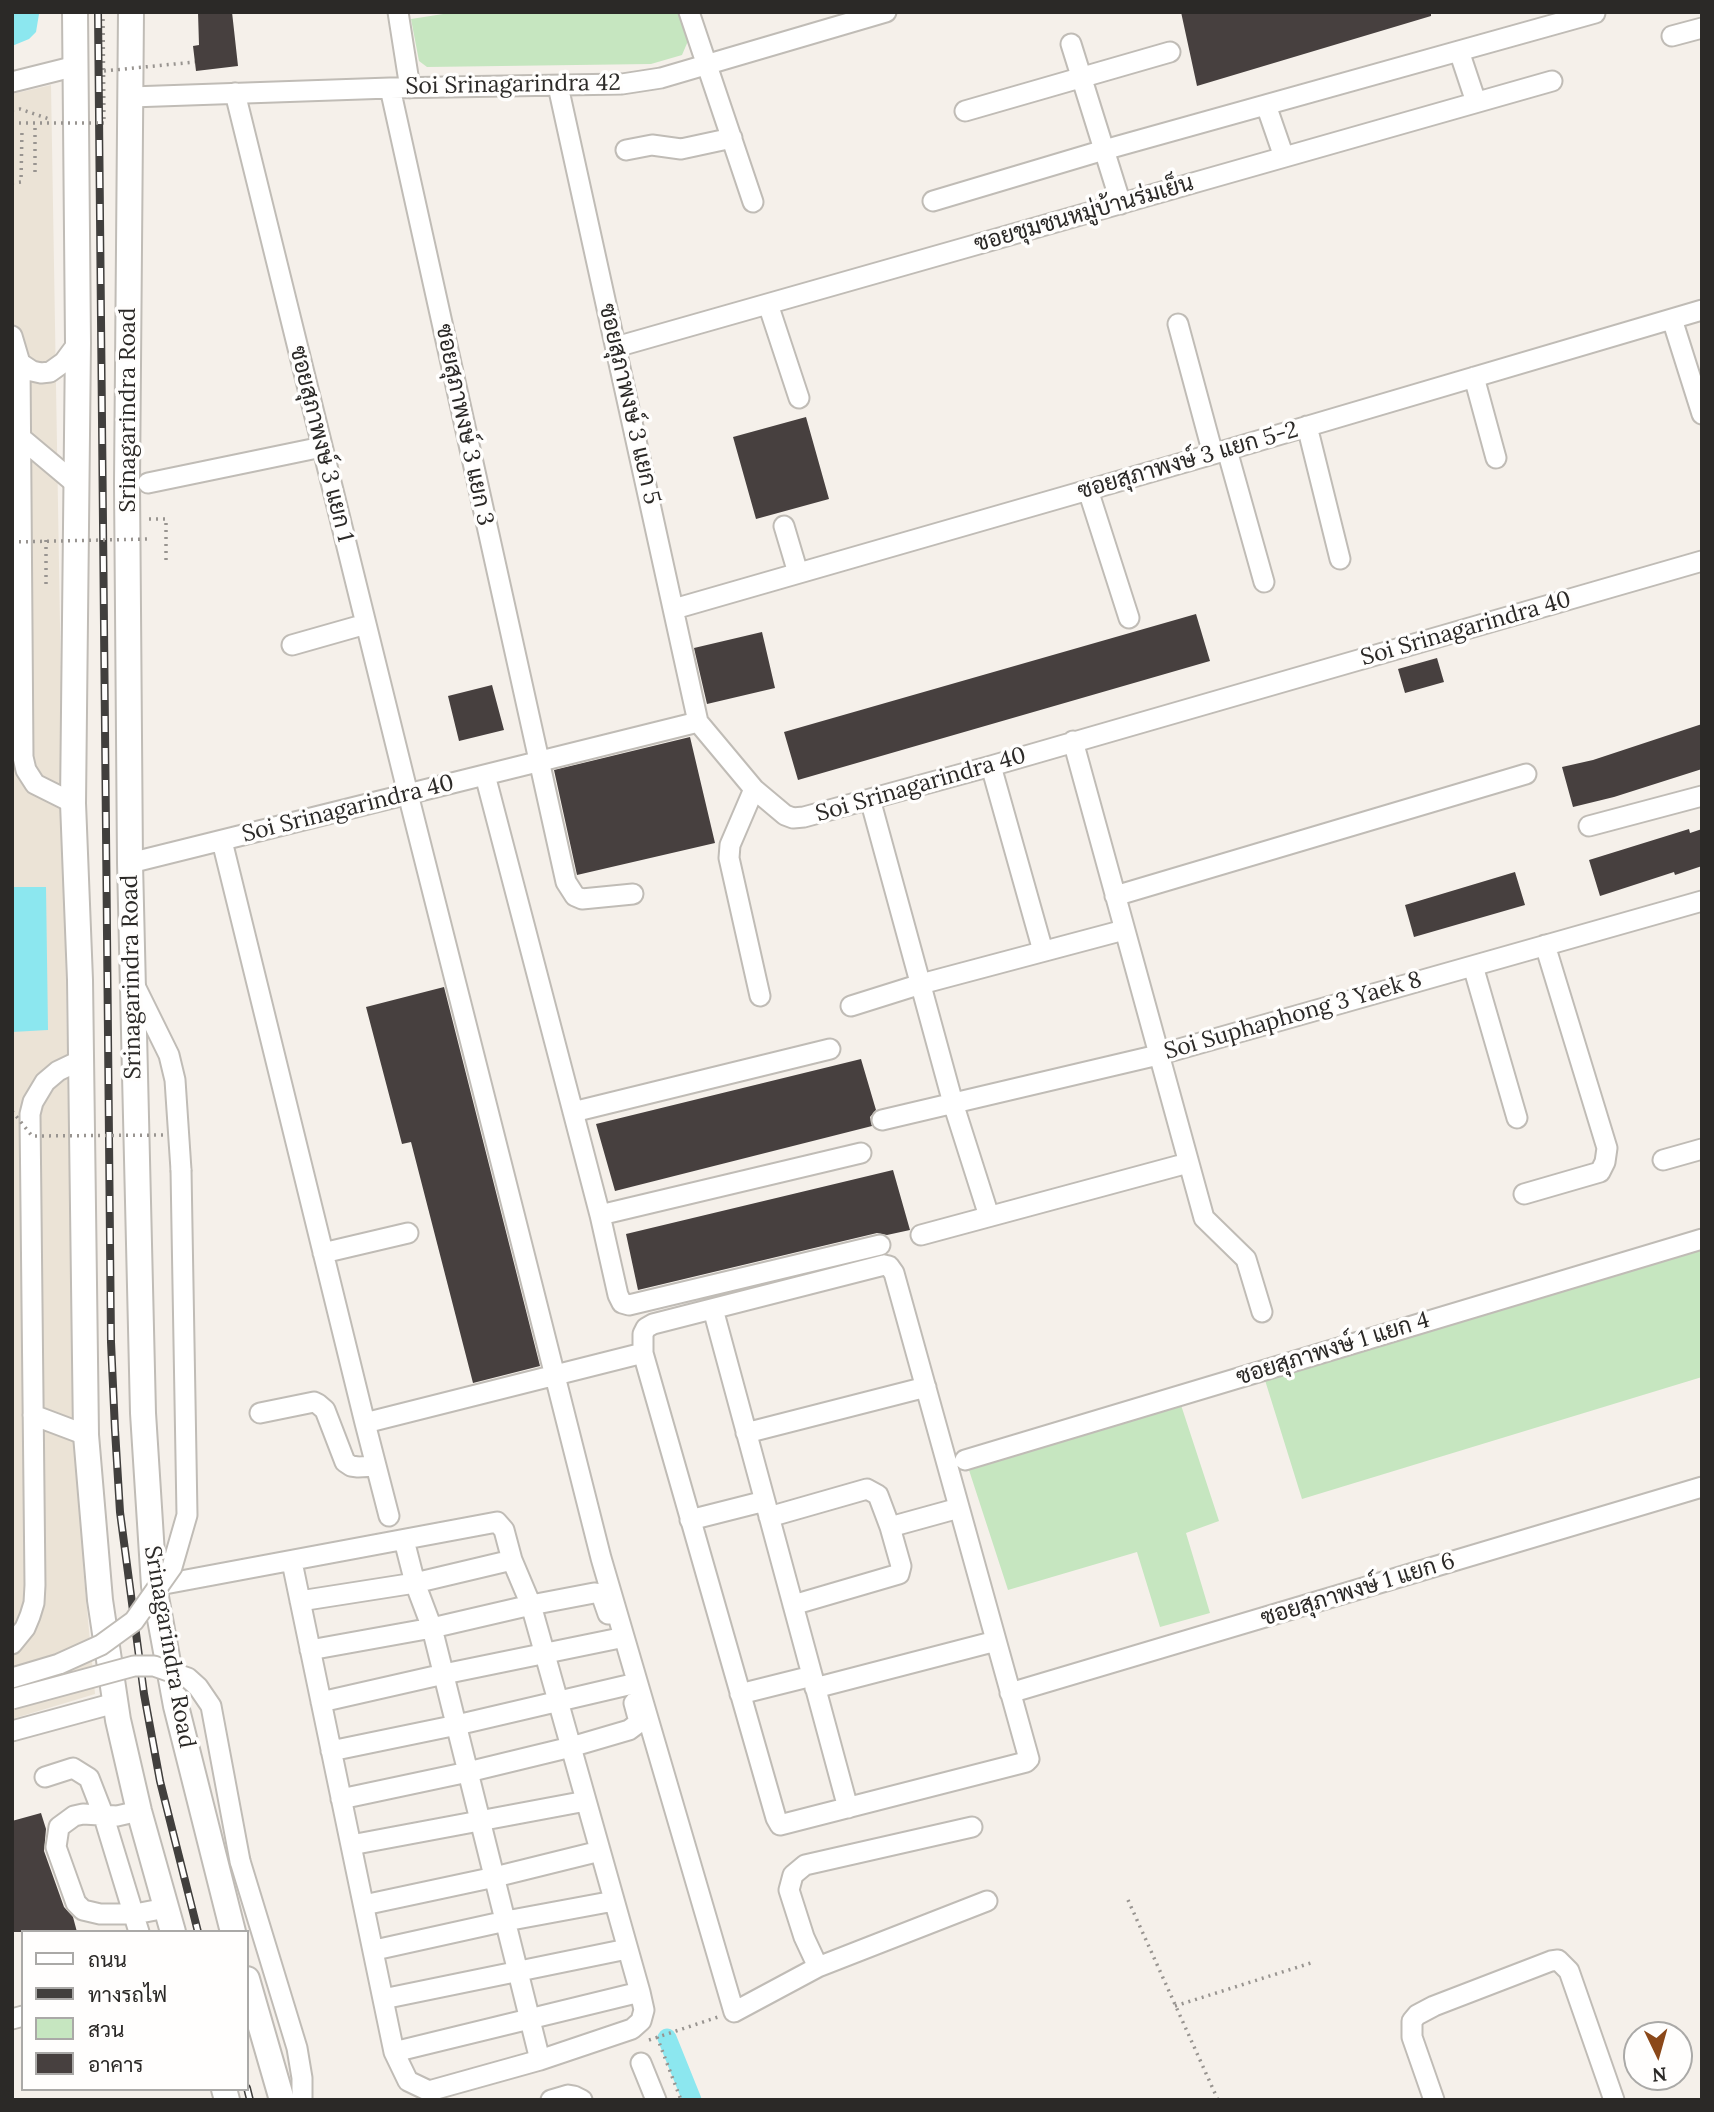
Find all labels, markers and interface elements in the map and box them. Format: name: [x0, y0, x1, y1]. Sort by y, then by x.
street label: Soi Srinagarindra 42: [405, 69, 621, 101]
street label: ซอยชุมชนหมู่บ้านร่มเย็น: [971, 169, 1197, 259]
street label: ซอยสุภาพงษ์ 3 แยก 5: [592, 301, 666, 507]
street label: Srinagarindra Road: [114, 308, 142, 512]
street label: ซอยสุภาพงษ์ 3 แยก 3: [429, 322, 499, 528]
street label: ซอยสุภาพงษ์ 3 แยก 1: [283, 343, 359, 545]
street label: ซอยสุภาพงษ์ 3 แยก 5-2: [1075, 416, 1301, 506]
street label: Soi Srinagarindra 40: [1358, 586, 1574, 672]
street label: Soi Srinagarindra 40: [813, 742, 1029, 828]
street label: Soi Srinagarindra 40: [239, 769, 457, 849]
street label: Srinagarindra Road: [116, 874, 148, 1080]
street label: Soi Suphaphong 3 Yaek 8: [1161, 966, 1425, 1066]
street label: ซอยสุภาพงษ์ 1 แยก 4: [1233, 1306, 1433, 1392]
street label: Srinagarindra Road: [138, 1544, 200, 1750]
street label: ซอยสุภาพงษ์ 1 แยก 6: [1258, 1547, 1458, 1633]
legend: [21, 1930, 248, 2091]
text: ถนน: [88, 1946, 127, 1973]
text: ทางรถไฟ: [88, 1981, 167, 2008]
text: สวน: [88, 2016, 124, 2043]
north arrow: [1623, 2021, 1693, 2091]
text: อาคาร: [88, 2051, 144, 2078]
text: N: [1651, 2062, 1668, 2088]

